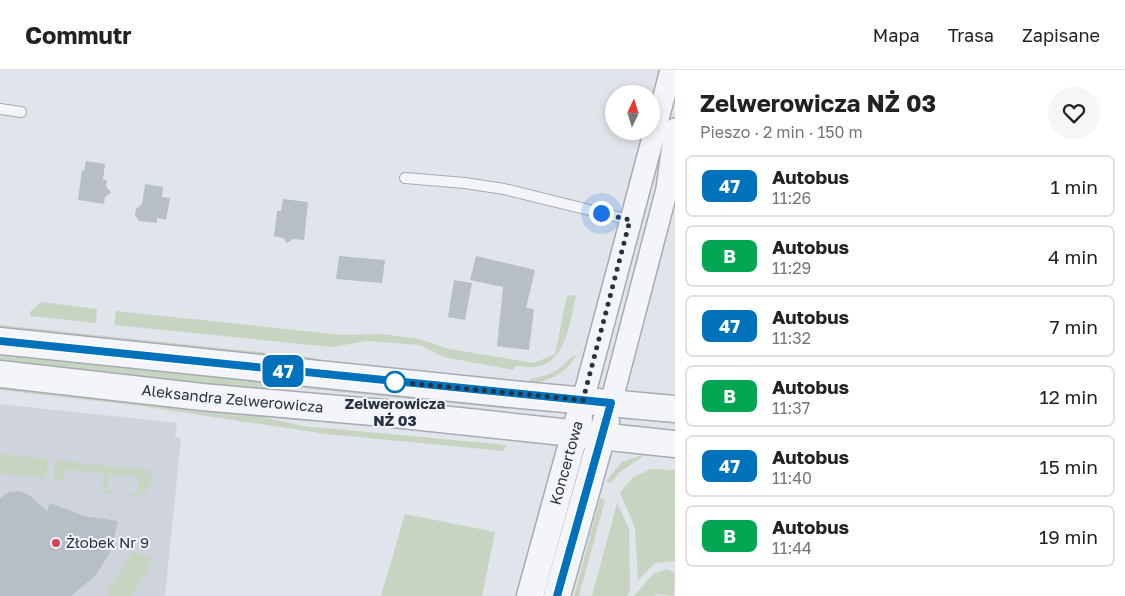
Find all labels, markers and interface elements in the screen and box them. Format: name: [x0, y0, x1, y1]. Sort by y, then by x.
text: Commutr: [25, 20, 132, 49]
text: Mapa: [873, 24, 920, 46]
text: Trasa: [948, 24, 994, 46]
text: Zapisane: [1022, 24, 1100, 46]
north arrow: [605, 85, 660, 140]
map controls: [605, 85, 660, 140]
button: heart: [1048, 87, 1100, 139]
text: Zelwerowicza NŻ 03: [700, 88, 936, 117]
text: Pieszo · 2 min · 150 m: [700, 122, 863, 142]
text: Autobus: [772, 165, 849, 188]
text: 47: [719, 175, 740, 197]
text: 1 min: [1050, 175, 1098, 198]
text: 11:26: [772, 188, 811, 208]
your location: [589, 201, 614, 226]
text: Autobus: [772, 235, 849, 258]
text: B: [723, 245, 736, 267]
text: 4 min: [1048, 245, 1098, 268]
text: 11:29: [772, 258, 811, 278]
text: Autobus: [772, 305, 849, 328]
text: 47: [719, 315, 740, 337]
text: 7 min: [1050, 315, 1098, 338]
text: 11:32: [772, 328, 811, 348]
line badge: 47: [260, 355, 306, 387]
text: 47: [272, 360, 294, 382]
marker: Zelwerowicza NŻ 03: [384, 371, 406, 393]
text: Autobus: [772, 375, 849, 398]
street label: Aleksandra Zelwerowicza: [141, 380, 324, 416]
text: B: [723, 385, 736, 407]
text: 12 min: [1039, 385, 1098, 408]
place label: Zelwerowicza NŻ 03: [345, 394, 445, 429]
text: 11:37: [772, 398, 810, 418]
street label: Koncertowa: [545, 419, 586, 507]
text: Autobus: [772, 445, 849, 468]
text: 47: [719, 455, 740, 477]
text: 15 min: [1039, 455, 1098, 478]
text: 11:40: [772, 468, 812, 488]
text: Autobus: [772, 515, 849, 538]
text: B: [723, 525, 736, 547]
text: 19 min: [1039, 525, 1098, 548]
place label: Żłobek Nr 9: [66, 533, 149, 551]
marker: Żłobek Nr 9: [50, 537, 62, 549]
text: 11:44: [772, 538, 812, 558]

